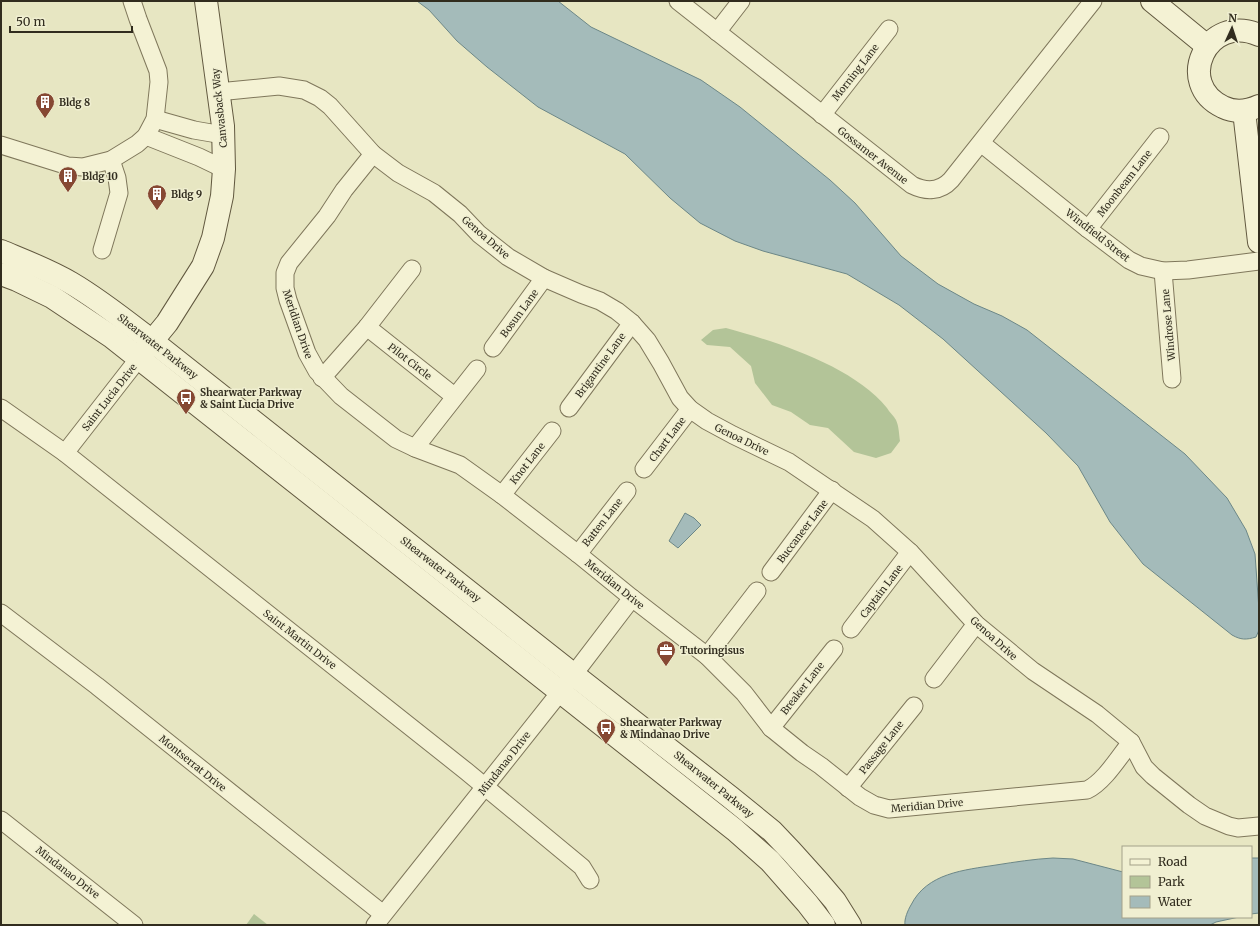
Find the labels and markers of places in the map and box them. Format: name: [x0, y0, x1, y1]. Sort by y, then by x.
building icon: Bldg 8: [34, 91, 56, 119]
place label: Bldg 8: [59, 96, 90, 109]
building icon: Bldg 10: [57, 165, 79, 193]
place label: Bldg 10: [82, 170, 118, 183]
building icon: Bldg 9: [146, 183, 168, 211]
place label: Bldg 9: [171, 188, 202, 201]
place label: Shearwater Parkway & Saint Lucia Drive: [200, 386, 302, 411]
bus stop icon: Shearwater Parkway & Saint Lucia Drive: [175, 387, 197, 415]
office icon: Tutoringisus: [655, 639, 677, 667]
place label: Tutoringisus: [680, 644, 744, 657]
place label: Shearwater Parkway & Mindanao Drive: [620, 716, 722, 741]
bus stop icon: Shearwater Parkway & Mindanao Drive: [595, 717, 617, 745]

